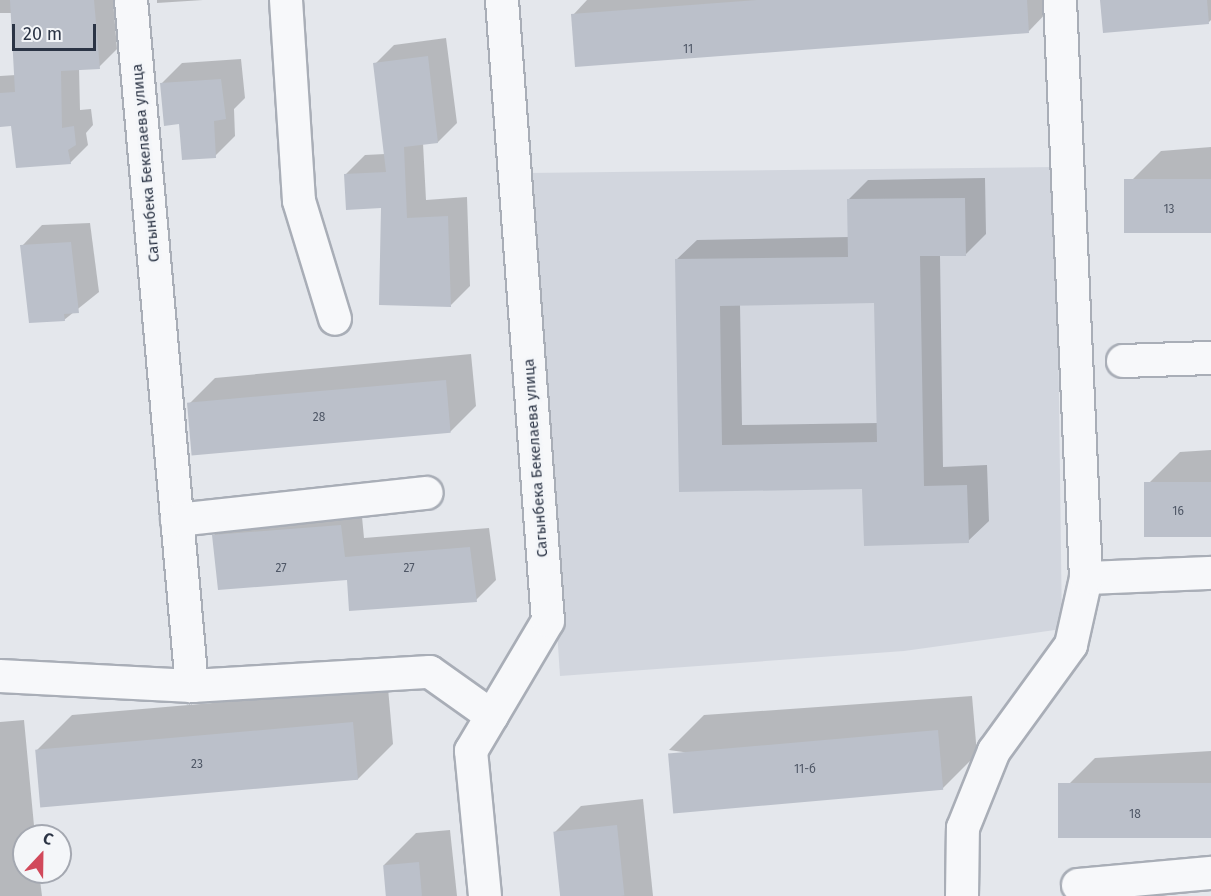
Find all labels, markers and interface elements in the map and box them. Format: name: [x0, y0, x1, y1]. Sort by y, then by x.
scale bar: [15, 12, 99, 50]
text: 20 m: [23, 23, 62, 45]
house number: 11: [683, 43, 693, 57]
street label: Сагынбека Бекелаева улица: [128, 63, 164, 263]
house number: 13: [1163, 203, 1175, 217]
street label: Сагынбека Бекелаева улица: [520, 358, 552, 558]
house number: 28: [313, 411, 325, 425]
house number: 16: [1172, 505, 1184, 519]
house number: 27: [275, 562, 287, 576]
house number: 27: [403, 562, 415, 576]
house number: 23: [191, 758, 203, 772]
house number: 11-б: [794, 763, 816, 777]
house number: 18: [1129, 808, 1141, 822]
north arrow: [12, 824, 72, 884]
text: С: [40, 828, 56, 849]

